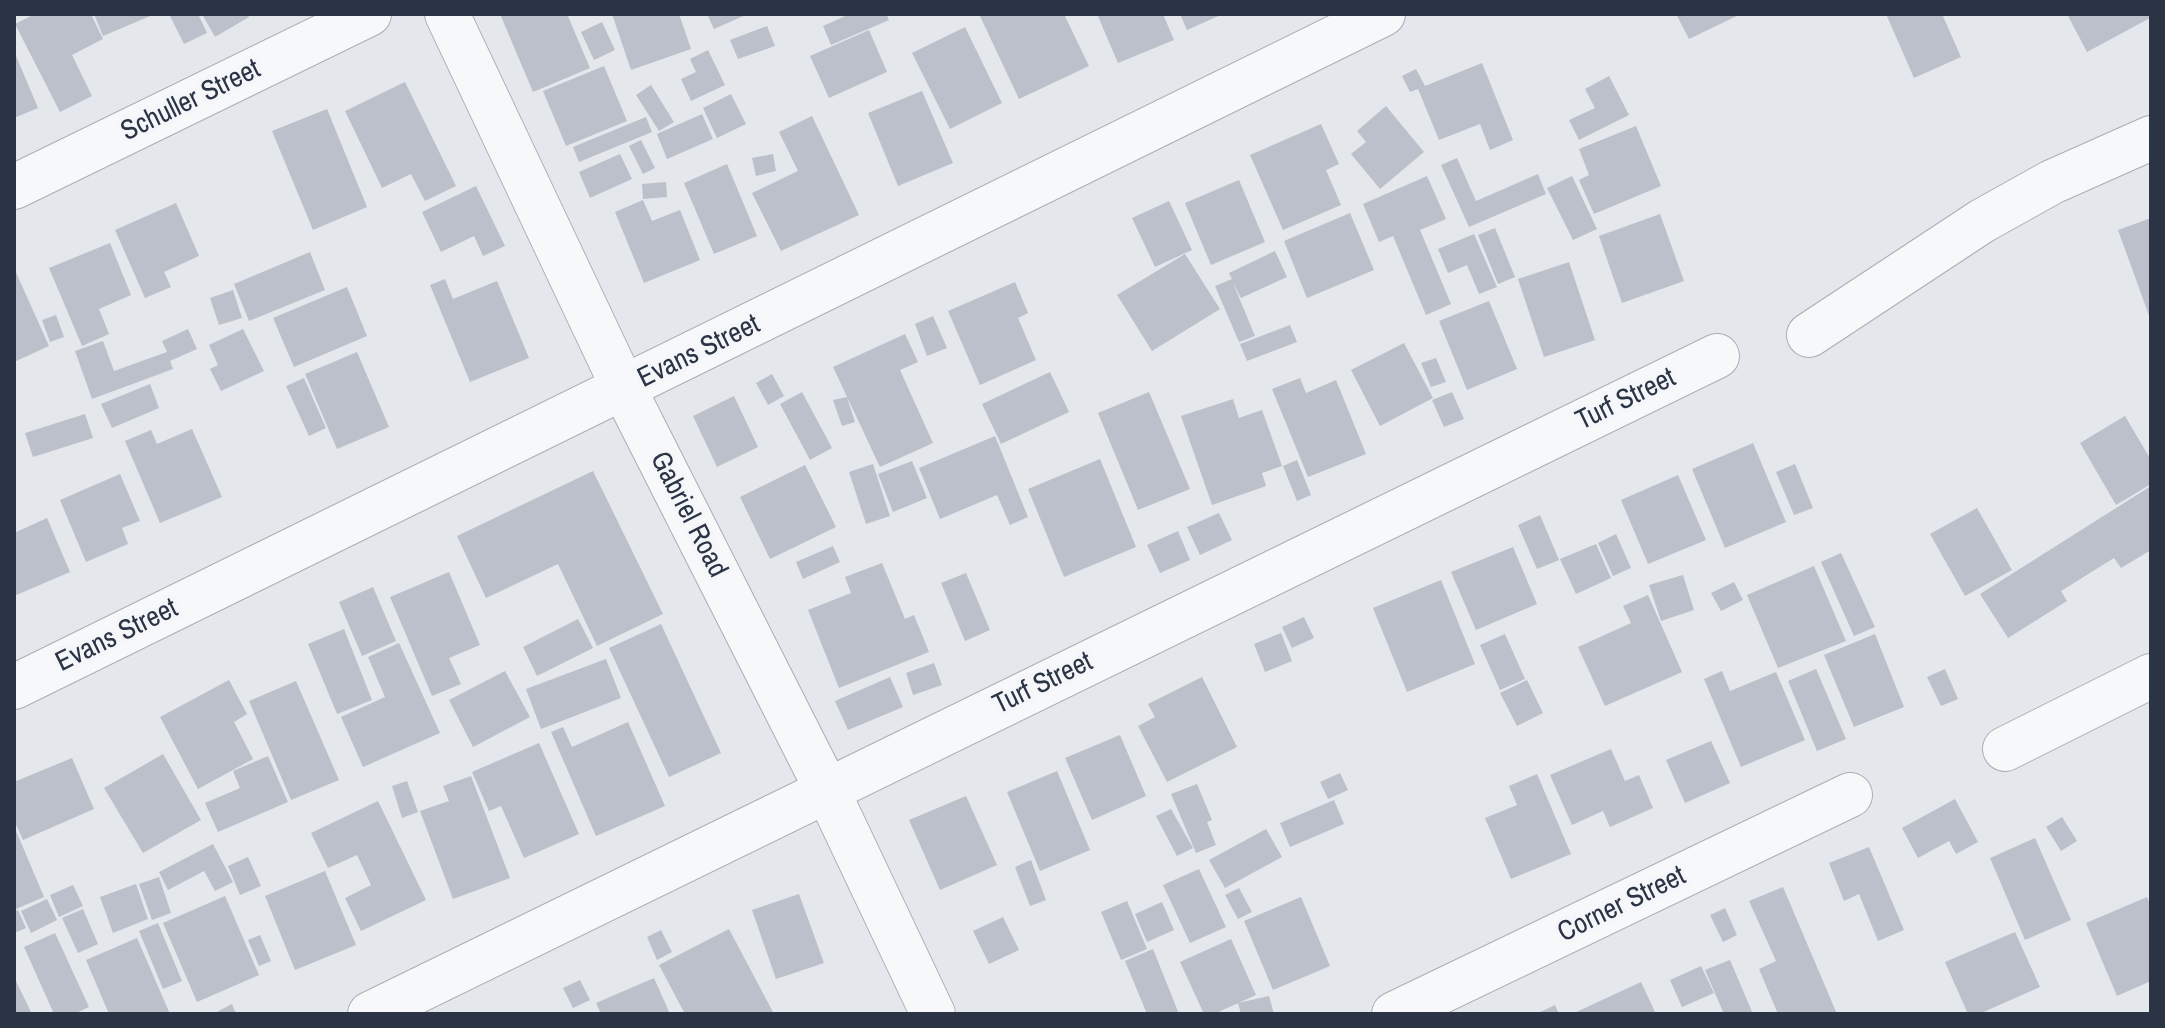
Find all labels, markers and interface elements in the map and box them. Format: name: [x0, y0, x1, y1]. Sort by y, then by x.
street label: Schuller Street: [116, 53, 266, 149]
street label: Evans Street: [633, 308, 765, 396]
street label: Turf Street: [1571, 362, 1681, 438]
street label: Gabriel Road: [642, 447, 734, 583]
street label: Evans Street: [51, 592, 183, 680]
street label: Turf Street: [988, 646, 1098, 722]
street label: Corner Street: [1553, 860, 1691, 950]

